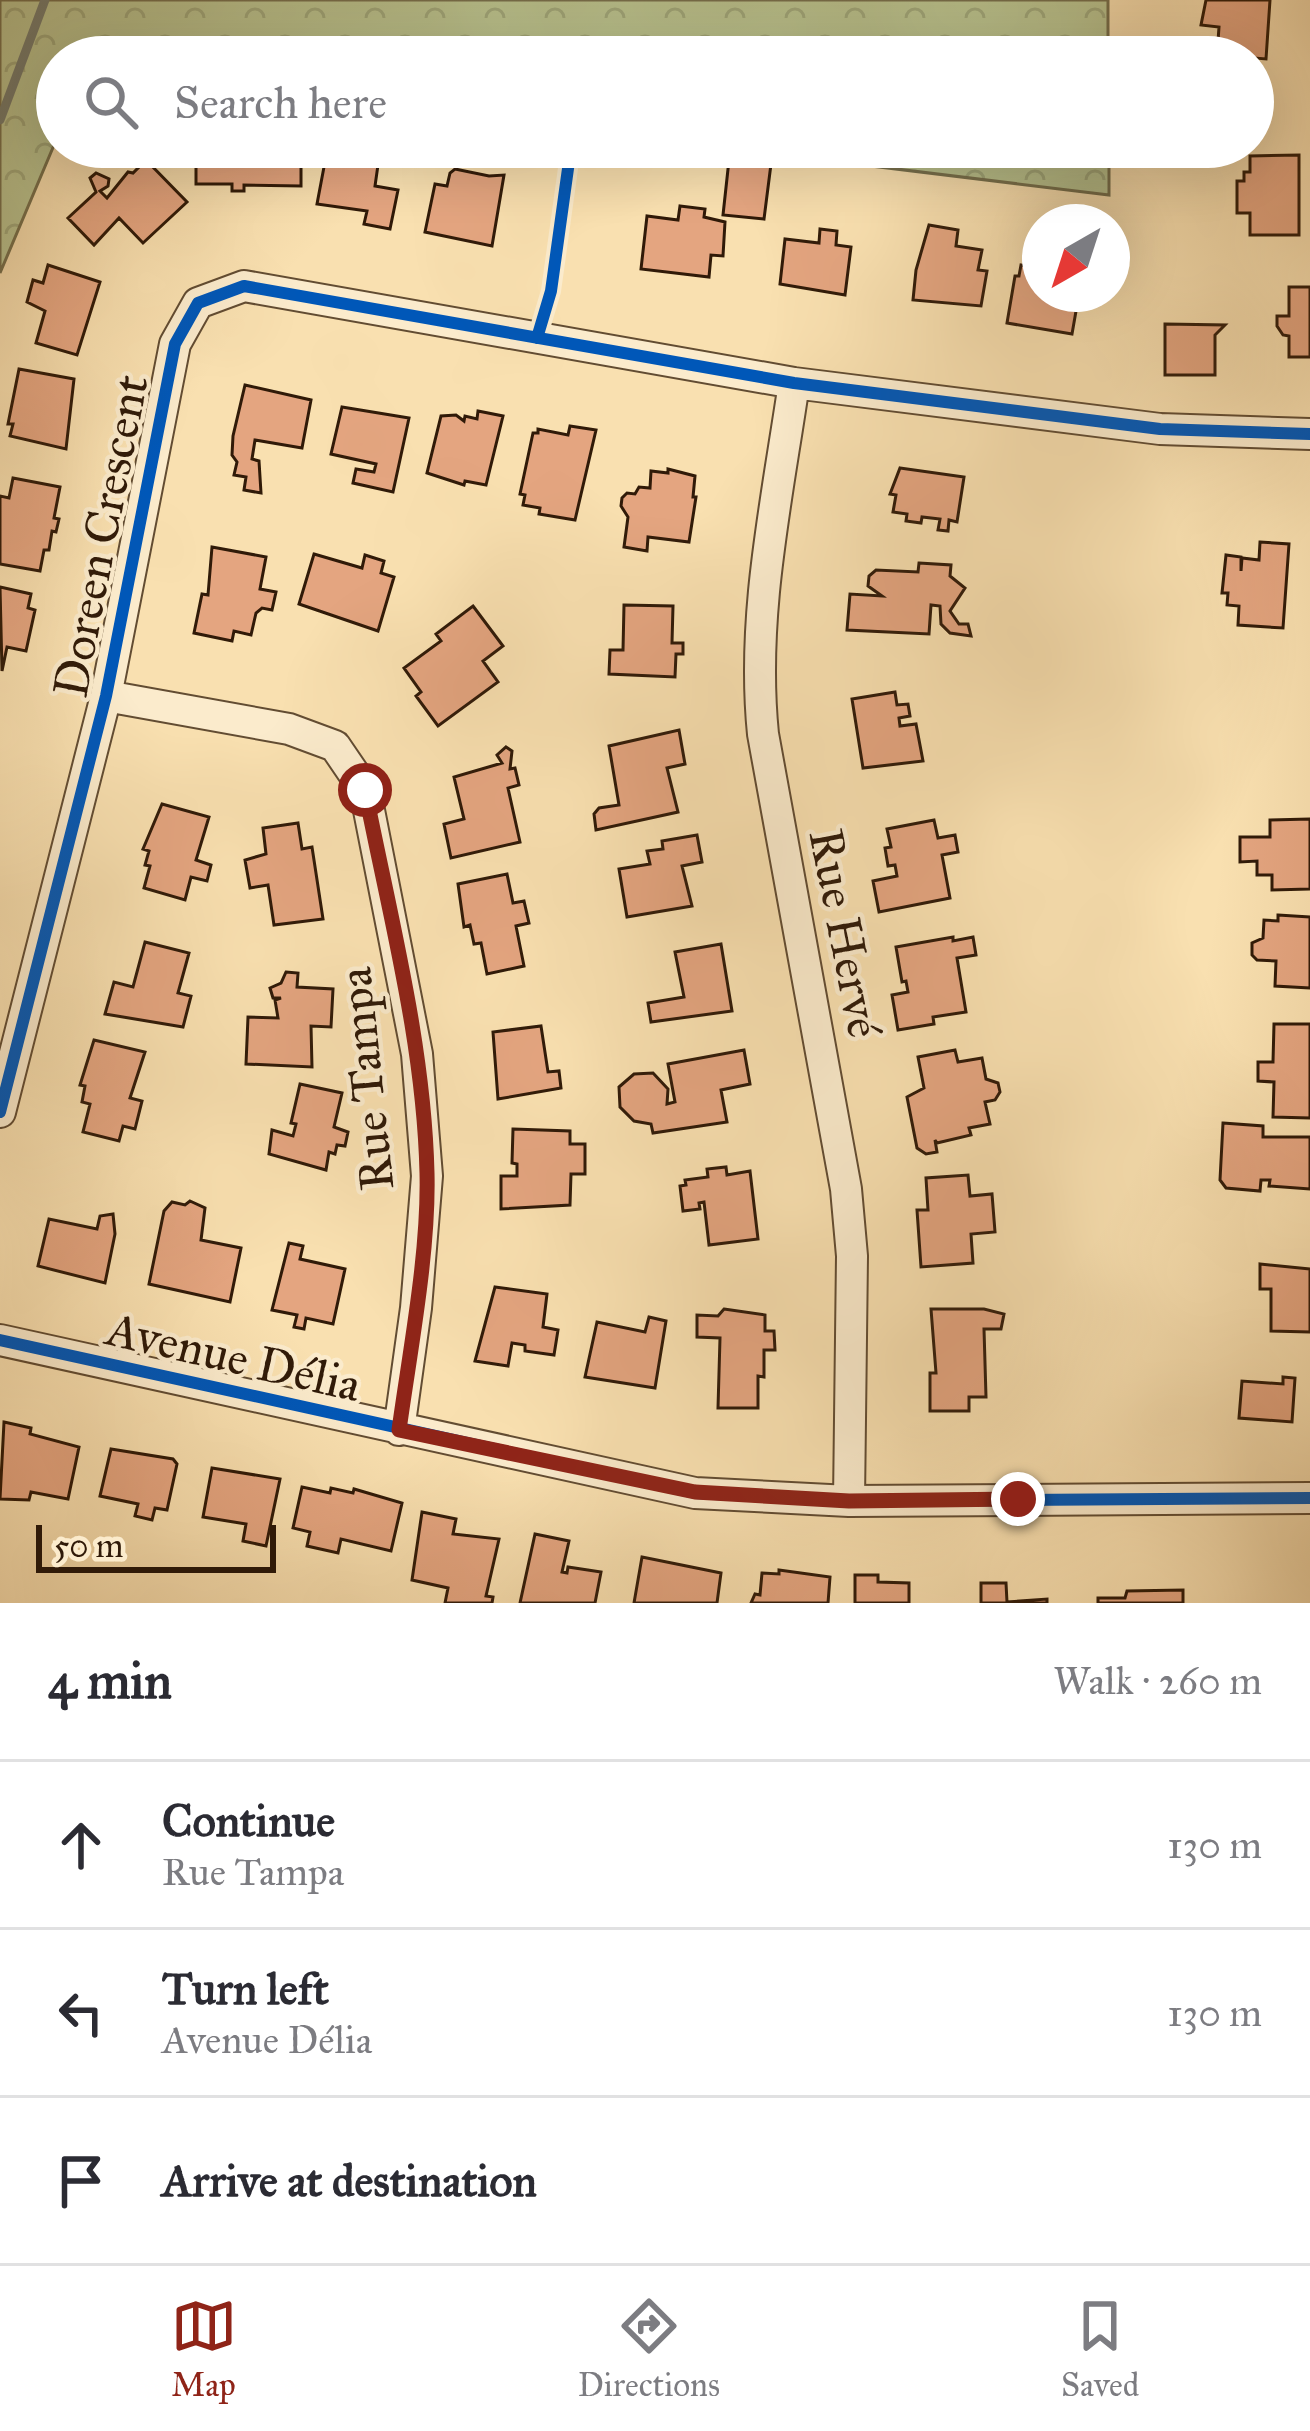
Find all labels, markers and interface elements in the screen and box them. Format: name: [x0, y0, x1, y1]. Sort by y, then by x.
search box: [36, 36, 1274, 168]
icon: search: [78, 69, 144, 135]
text: Search here: [174, 75, 387, 130]
north arrow: [1022, 204, 1130, 312]
street label: Doreen Crescent: [40, 370, 161, 702]
route start: [338, 763, 392, 817]
street label: Rue Hervé: [796, 824, 895, 1042]
street label: Rue Tampa: [324, 964, 407, 1193]
street label: Avenue Délia: [99, 1298, 367, 1414]
route end: [991, 1472, 1045, 1526]
scale bar: [36, 1519, 276, 1572]
text: 50 m: [54, 1526, 123, 1566]
text: 4 min: [48, 1650, 172, 1712]
text: Walk · 260 m: [1053, 1657, 1262, 1705]
text: Continue: [162, 1793, 335, 1848]
icon: ahead: [48, 1812, 114, 1878]
text: 130 m: [1167, 1821, 1262, 1869]
text: Rue Tampa: [162, 1848, 344, 1896]
text: Turn left: [162, 1961, 329, 2016]
icon: left: [48, 1980, 114, 2046]
text: 130 m: [1167, 1989, 1262, 2037]
text: Avenue Délia: [162, 2016, 372, 2064]
icon: arrive: [48, 2148, 114, 2214]
text: Arrive at destination: [162, 2153, 537, 2208]
tab: Map: [171, 2293, 237, 2405]
tab: Directions: [578, 2293, 720, 2405]
tab: Saved: [1061, 2293, 1139, 2405]

